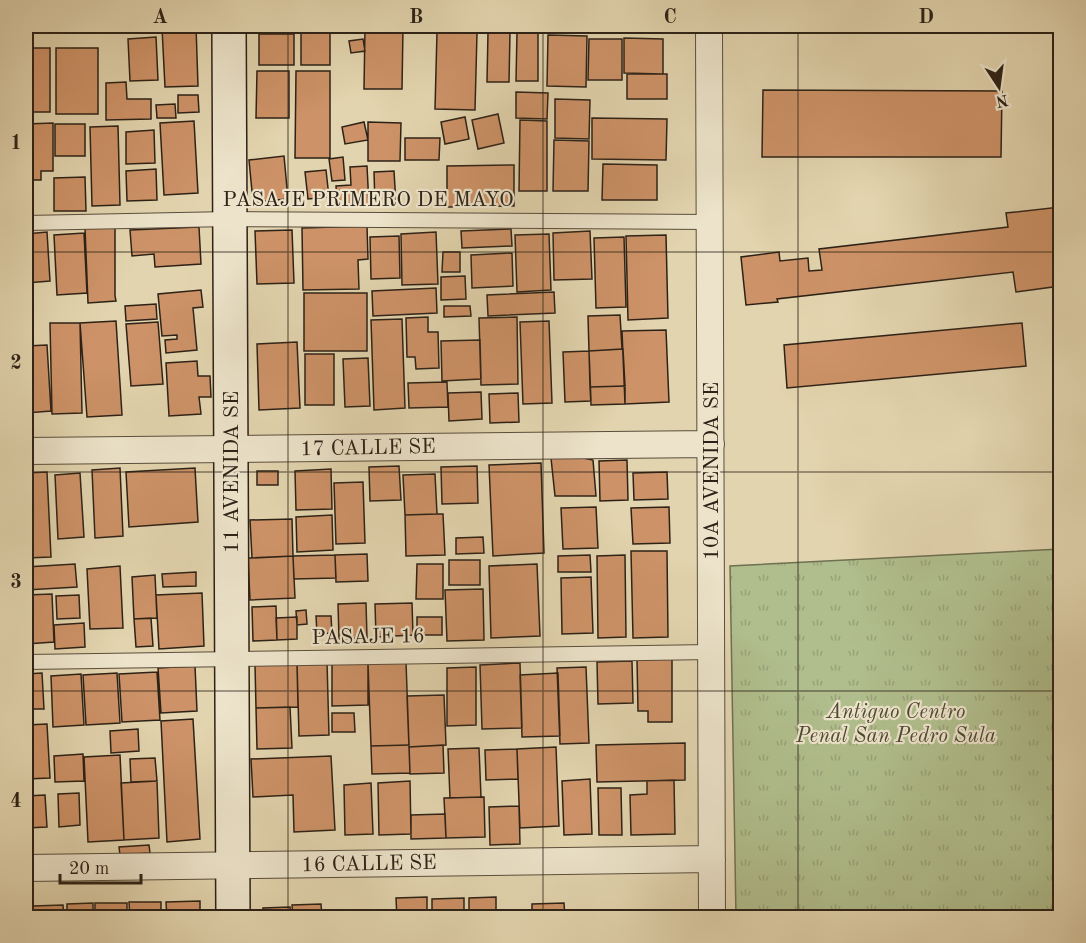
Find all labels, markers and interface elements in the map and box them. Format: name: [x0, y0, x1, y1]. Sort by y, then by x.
text: A: [152, 8, 168, 28]
text: B: [409, 8, 423, 28]
text: C: [663, 8, 677, 28]
text: D: [918, 8, 934, 28]
north arrow: [969, 57, 1029, 117]
text: N: [993, 90, 1010, 109]
text: 1: [10, 134, 22, 154]
street label: PASAJE PRIMERO DE MAYO: [222, 190, 514, 211]
text: 2: [10, 354, 22, 374]
street label: 10A AVENIDA SE: [702, 382, 723, 560]
street label: 11 AVENIDA SE: [222, 391, 243, 553]
street label: 17 CALLE SE: [300, 437, 436, 460]
text: 3: [10, 573, 22, 593]
street label: PASAJE 16: [311, 626, 425, 649]
park label: Antiguo Centro Penal San Pedro Sula: [795, 702, 996, 747]
text: 4: [10, 792, 22, 812]
scale bar: [60, 847, 141, 885]
street label: 16 CALLE SE: [301, 853, 437, 876]
text: 20 m: [69, 860, 109, 878]

